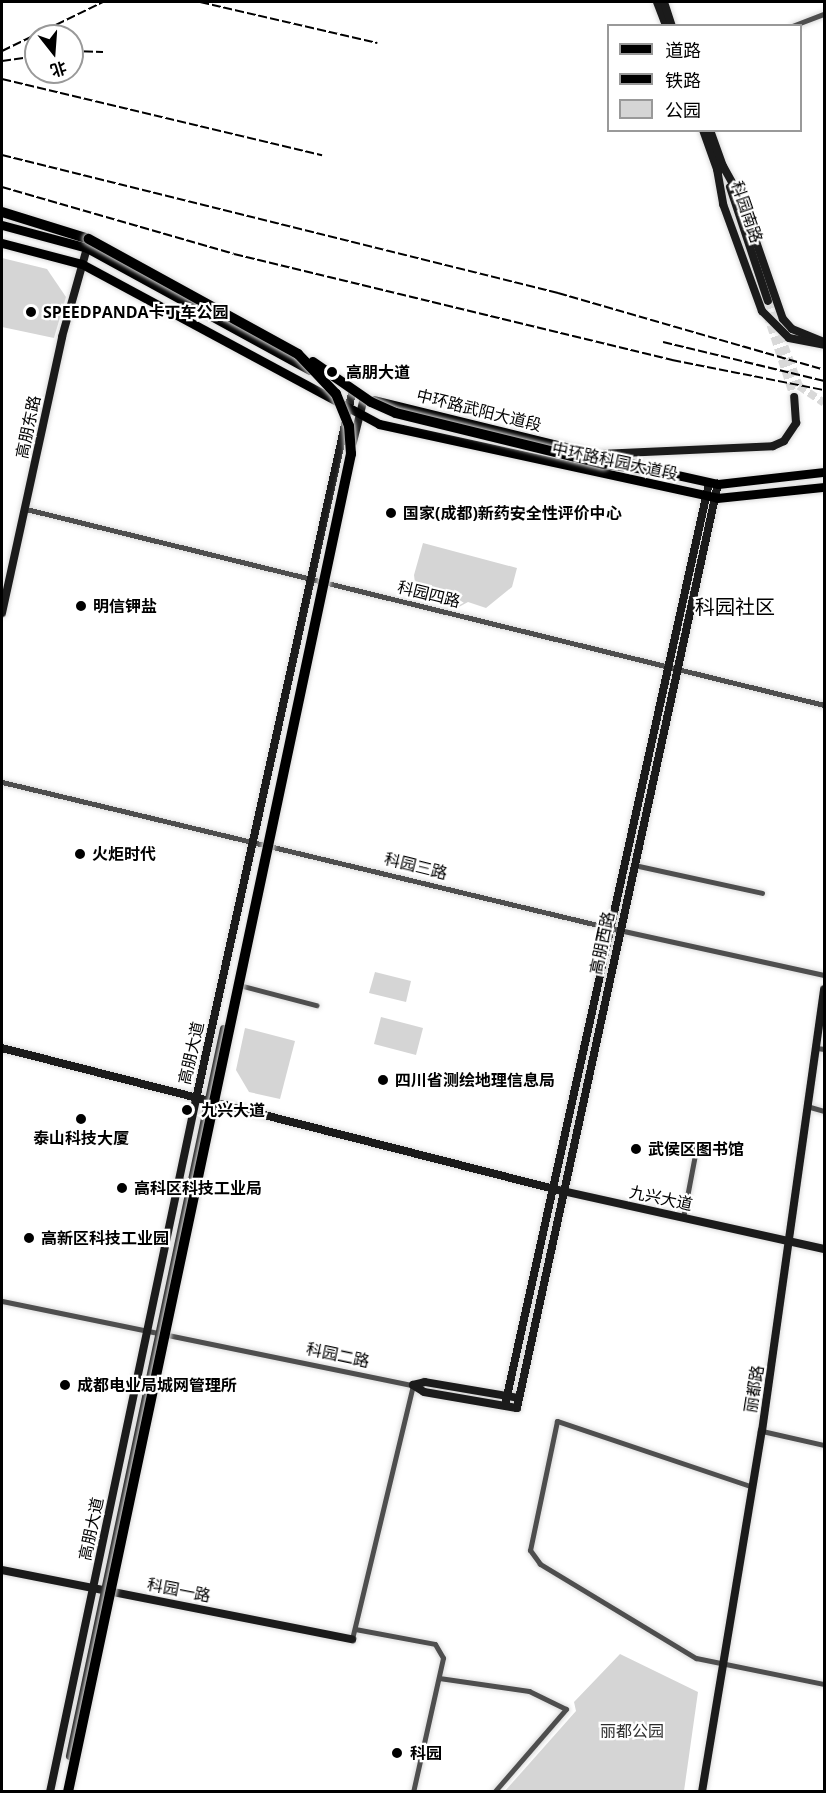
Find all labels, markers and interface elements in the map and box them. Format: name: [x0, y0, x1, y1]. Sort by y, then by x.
north arrow: [24, 24, 84, 84]
legend: [607, 24, 802, 132]
text: 道路: [665, 38, 701, 62]
text: 北: [48, 56, 70, 82]
text: 铁路: [665, 68, 701, 92]
text: 公园: [665, 98, 701, 122]
street label: 科园南路: [728, 179, 766, 245]
place label: SPEEDPANDA卡丁车公园: [43, 302, 229, 322]
marker: SPEEDPANDA卡丁车公园: [24, 305, 38, 319]
place label: 高朋大道: [346, 362, 410, 382]
marker: 高朋大道: [323, 363, 341, 381]
street label: 中环路武阳大道段: [415, 385, 543, 435]
street label: 高朋东路: [12, 394, 44, 460]
street label: 中环路科园大道段: [550, 438, 680, 484]
place label: 国家(成都)新药安全性评价中心: [403, 503, 622, 523]
marker: 国家(成都)新药安全性评价中心: [384, 506, 398, 520]
street label: 科园四路: [396, 577, 462, 611]
district label: 科园社区: [695, 594, 775, 618]
place label: 明信钾盐: [93, 596, 157, 616]
marker: 明信钾盐: [74, 599, 88, 613]
place label: 火炬时代: [92, 844, 156, 864]
marker: 火炬时代: [73, 847, 87, 861]
street label: 科园三路: [383, 849, 449, 883]
street label: 高朋西路: [586, 910, 618, 976]
street label: 高朋大道: [174, 1020, 208, 1086]
place label: 四川省测绘地理信息局: [395, 1070, 555, 1090]
marker: 四川省测绘地理信息局: [376, 1073, 390, 1087]
place label: 九兴大道: [201, 1100, 265, 1120]
marker: 九兴大道: [178, 1101, 196, 1119]
marker: 泰山科技大厦: [74, 1112, 88, 1126]
place label: 泰山科技大厦: [33, 1128, 129, 1148]
place label: 武侯区图书馆: [648, 1139, 744, 1159]
marker: 武侯区图书馆: [629, 1142, 643, 1156]
place label: 高科区科技工业局: [134, 1178, 262, 1198]
marker: 高科区科技工业局: [115, 1181, 129, 1195]
street label: 九兴大道: [628, 1182, 694, 1214]
place label: 高新区科技工业园: [41, 1228, 169, 1248]
marker: 高新区科技工业园: [22, 1231, 36, 1245]
street label: 科园二路: [305, 1339, 371, 1371]
street label: 丽都路: [741, 1364, 767, 1414]
place label: 成都电业局城网管理所: [77, 1375, 237, 1395]
marker: 成都电业局城网管理所: [58, 1378, 72, 1392]
street label: 高朋大道: [75, 1496, 107, 1562]
street label: 科园一路: [146, 1574, 212, 1606]
park label: 丽都公园: [600, 1721, 664, 1741]
place label: 科园: [410, 1743, 442, 1763]
marker: 科园: [388, 1744, 406, 1762]

